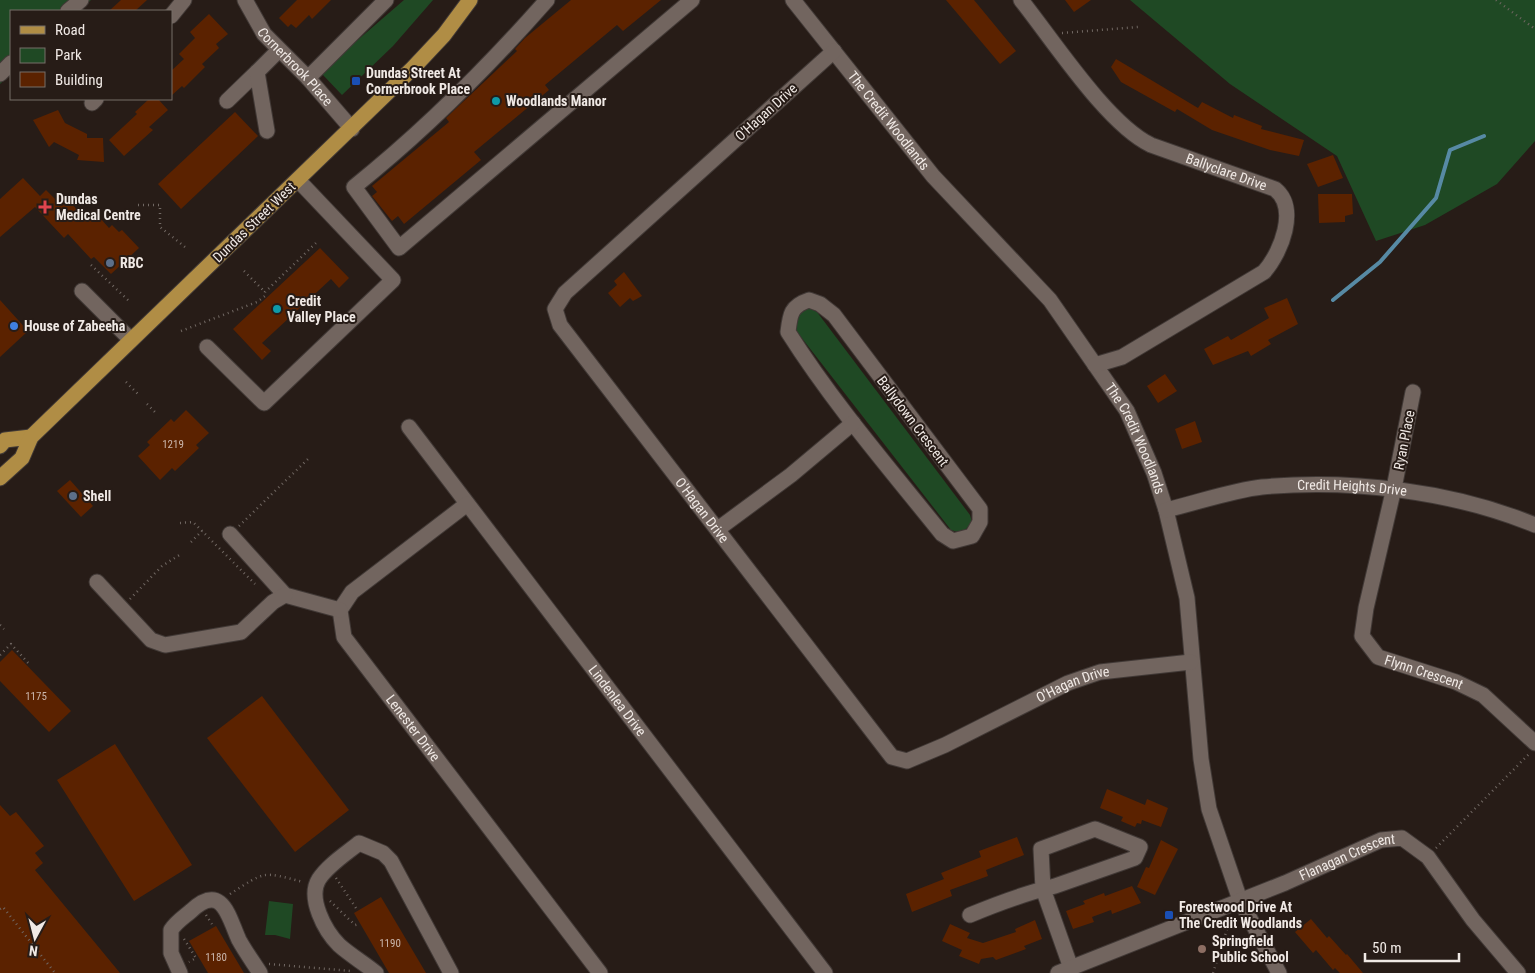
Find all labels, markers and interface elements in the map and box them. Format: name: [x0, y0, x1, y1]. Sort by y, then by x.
legend: [10, 10, 172, 100]
text: Road: [55, 21, 85, 39]
street label: Cornerbrook Place: [254, 25, 337, 109]
text: Park: [55, 46, 82, 64]
place label: Dundas Street At Cornerbrook Place: [366, 65, 470, 97]
street label: The Credit Woodlands: [845, 68, 933, 173]
text: Building: [55, 71, 103, 89]
marker: Dundas Street At Cornerbrook Place: [350, 75, 362, 87]
street label: O'Hagan Drive: [732, 80, 801, 144]
place label: Woodlands Manor: [506, 93, 607, 109]
marker: Woodlands Manor: [490, 95, 502, 107]
street label: Ballyclare Drive: [1184, 150, 1269, 194]
street label: Dundas Street West: [209, 179, 299, 265]
place label: Dundas Medical Centre: [56, 191, 141, 223]
marker: Dundas Medical Centre: [38, 200, 52, 214]
place label: RBC: [120, 255, 144, 271]
marker: RBC: [104, 257, 116, 269]
place label: Credit Valley Place: [287, 293, 356, 325]
marker: Credit Valley Place: [271, 303, 283, 315]
place label: House of Zabeeha: [24, 318, 126, 334]
marker: House of Zabeeha: [8, 320, 20, 332]
street label: Ballydown Crescent: [874, 373, 952, 469]
street label: The Credit Woodlands: [1102, 380, 1168, 496]
street label: Ryan Place: [1390, 408, 1418, 471]
house number: 1219: [162, 438, 184, 451]
street label: O'Hagan Drive: [672, 474, 733, 546]
street label: Credit Heights Drive: [1297, 477, 1408, 499]
place label: Shell: [83, 488, 111, 504]
marker: Shell: [67, 490, 79, 502]
street label: Flynn Crescent: [1383, 652, 1466, 692]
street label: Lindenlea Drive: [585, 662, 650, 739]
street label: O'Hagan Drive: [1033, 663, 1111, 706]
house number: 1175: [25, 690, 47, 703]
street label: Lenester Drive: [383, 692, 444, 765]
street label: Flanagan Crescent: [1297, 831, 1396, 884]
place label: Forestwood Drive At The Credit Woodlands: [1179, 899, 1302, 931]
marker: Forestwood Drive At The Credit Woodlands: [1163, 909, 1175, 921]
north arrow: [10, 913, 60, 963]
scale bar: [1365, 930, 1459, 962]
place label: Springfield Public School: [1212, 933, 1289, 965]
house number: 1190: [379, 937, 401, 950]
text: 50 m: [1372, 939, 1402, 957]
text: N: [28, 942, 39, 959]
marker: Springfield Public School: [1196, 943, 1208, 955]
house number: 1180: [205, 951, 227, 964]

